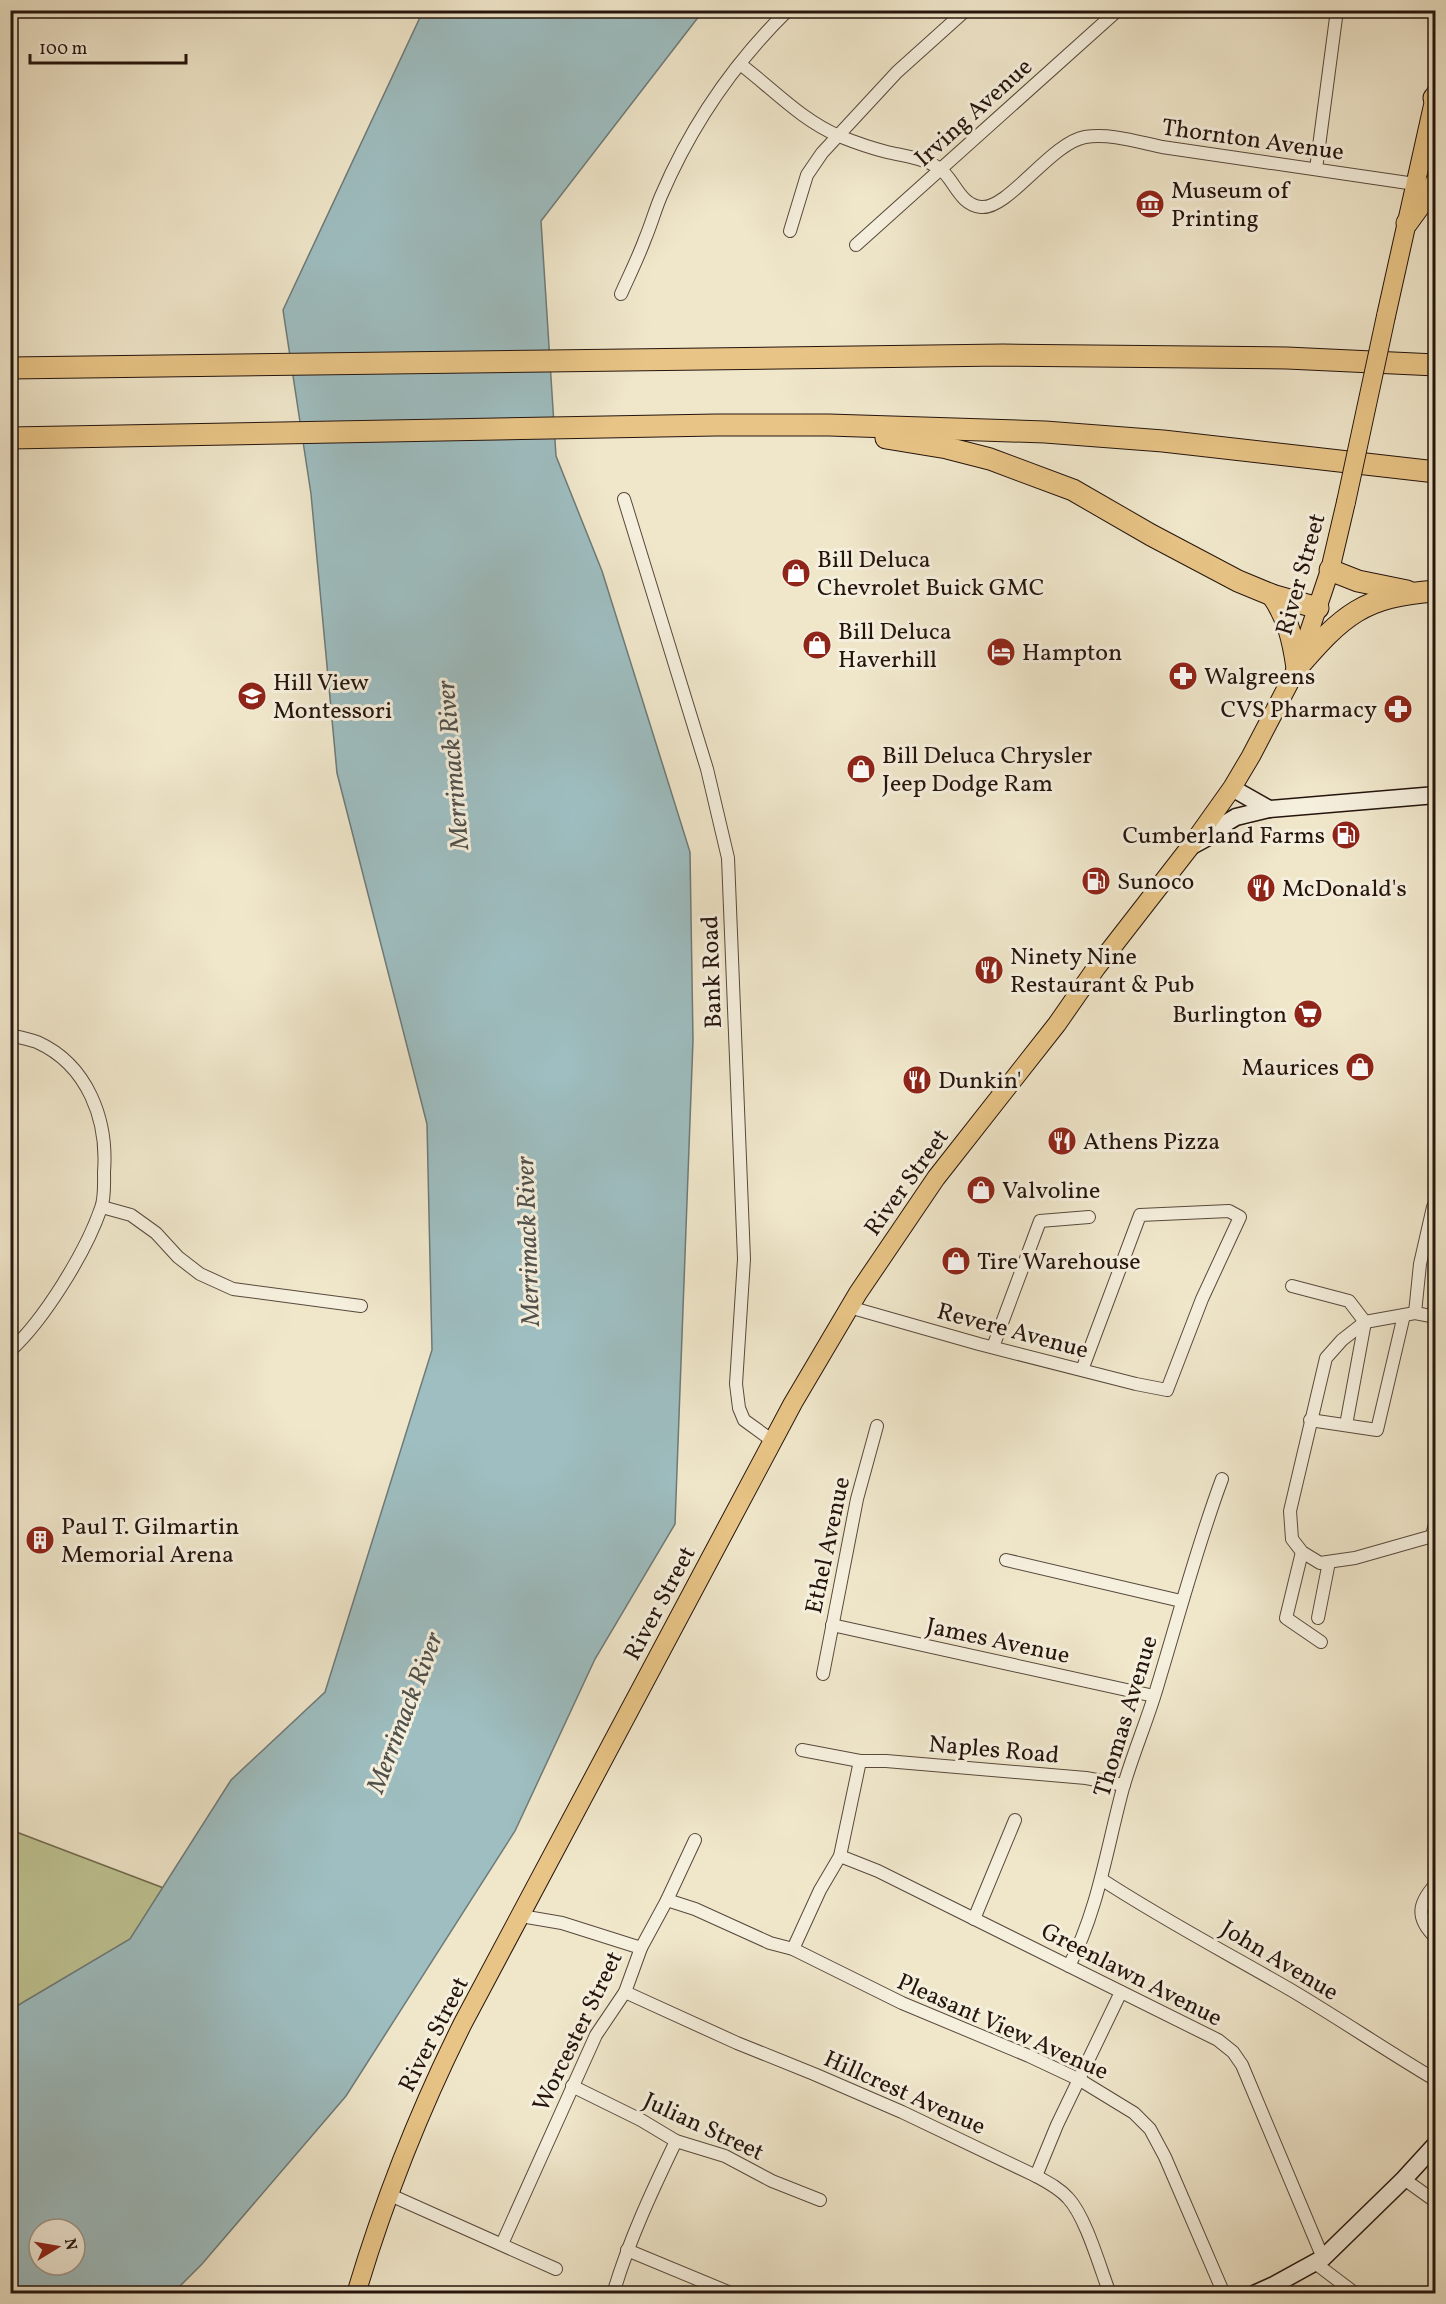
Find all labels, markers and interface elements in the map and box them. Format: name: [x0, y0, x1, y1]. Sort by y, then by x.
scale bar: [30, 27, 186, 65]
text: 100 m: [39, 37, 88, 62]
street label: Irving Avenue: [908, 51, 1041, 176]
street label: Thornton Avenue: [1159, 111, 1346, 171]
place label: Museum of Printing: [1171, 175, 1291, 237]
museum icon: Museum of Printing: [1134, 188, 1166, 220]
street label: River Street: [1268, 510, 1336, 639]
place label: Bill Deluca Chevrolet Buick GMC: [817, 544, 1044, 606]
shop icon: Bill Deluca Chevrolet Buick GMC: [780, 557, 812, 589]
place label: Bill Deluca Haverhill: [838, 616, 952, 678]
shop icon: Bill Deluca Haverhill: [801, 629, 833, 661]
hotel icon: Hampton: [985, 636, 1017, 668]
place label: Hampton: [1022, 637, 1122, 671]
pharmacy icon: Walgreens: [1167, 660, 1199, 692]
place label: Walgreens: [1204, 661, 1315, 695]
place label: Hill View Montessori: [273, 667, 392, 729]
water label: Merrimack River: [429, 678, 479, 852]
school or university icon: Hill View Montessori: [236, 680, 268, 712]
pharmacy icon: CVS Pharmacy: [1382, 693, 1414, 725]
place label: CVS Pharmacy: [1220, 694, 1377, 728]
place label: Bill Deluca Chrysler Jeep Dodge Ram: [882, 740, 1092, 802]
shop icon: Bill Deluca Chrysler Jeep Dodge Ram: [845, 753, 877, 785]
fuel station icon: Cumberland Farms: [1330, 819, 1362, 851]
place label: Cumberland Farms: [1122, 820, 1325, 854]
fuel station icon: Sunoco: [1080, 865, 1112, 897]
place label: Sunoco: [1117, 866, 1194, 900]
restaurant icon: McDonald's: [1245, 872, 1277, 904]
place label: McDonald's: [1282, 873, 1407, 907]
street label: Bank Road: [694, 915, 732, 1029]
place label: Ninety Nine Restaurant & Pub: [1010, 941, 1194, 1003]
restaurant icon: Ninety Nine Restaurant & Pub: [973, 954, 1005, 986]
supermarket icon: Burlington: [1292, 998, 1324, 1030]
place label: Burlington: [1172, 999, 1287, 1033]
shop icon: Maurices: [1344, 1051, 1376, 1083]
place label: Maurices: [1242, 1052, 1339, 1086]
restaurant icon: Dunkin': [901, 1064, 933, 1096]
place label: Dunkin': [938, 1065, 1022, 1099]
street label: River Street: [857, 1123, 958, 1244]
restaurant icon: Athens Pizza: [1046, 1125, 1078, 1157]
place label: Athens Pizza: [1083, 1126, 1220, 1160]
water label: Merrimack River: [508, 1155, 550, 1328]
shop icon: Valvoline: [965, 1174, 997, 1206]
place label: Valvoline: [1002, 1175, 1101, 1209]
shop icon: Tire Warehouse: [940, 1245, 972, 1277]
place label: Tire Warehouse: [977, 1246, 1141, 1280]
street label: Revere Avenue: [933, 1295, 1092, 1368]
street label: Ethel Avenue: [798, 1474, 860, 1617]
place label: Paul T. Gilmartin Memorial Arena: [61, 1511, 239, 1573]
building icon: Paul T. Gilmartin Memorial Arena: [24, 1524, 56, 1556]
street label: River Street: [616, 1541, 705, 1667]
street label: James Avenue: [923, 1610, 1073, 1674]
water label: Merrimack River: [358, 1627, 453, 1799]
street label: Thomas Avenue: [1086, 1632, 1168, 1802]
street label: Naples Road: [927, 1728, 1061, 1774]
street label: John Avenue: [1213, 1913, 1344, 2010]
street label: Greenlawn Avenue: [1035, 1915, 1228, 2036]
street label: Worcester Street: [525, 1946, 632, 2118]
street label: Pleasant View Avenue: [891, 1966, 1113, 2090]
street label: River Street: [391, 1971, 478, 2098]
street label: Hillcrest Avenue: [818, 2043, 990, 2145]
street label: Julian Street: [637, 2085, 769, 2171]
north arrow: [27, 2217, 87, 2277]
text: N: [58, 2237, 82, 2253]

